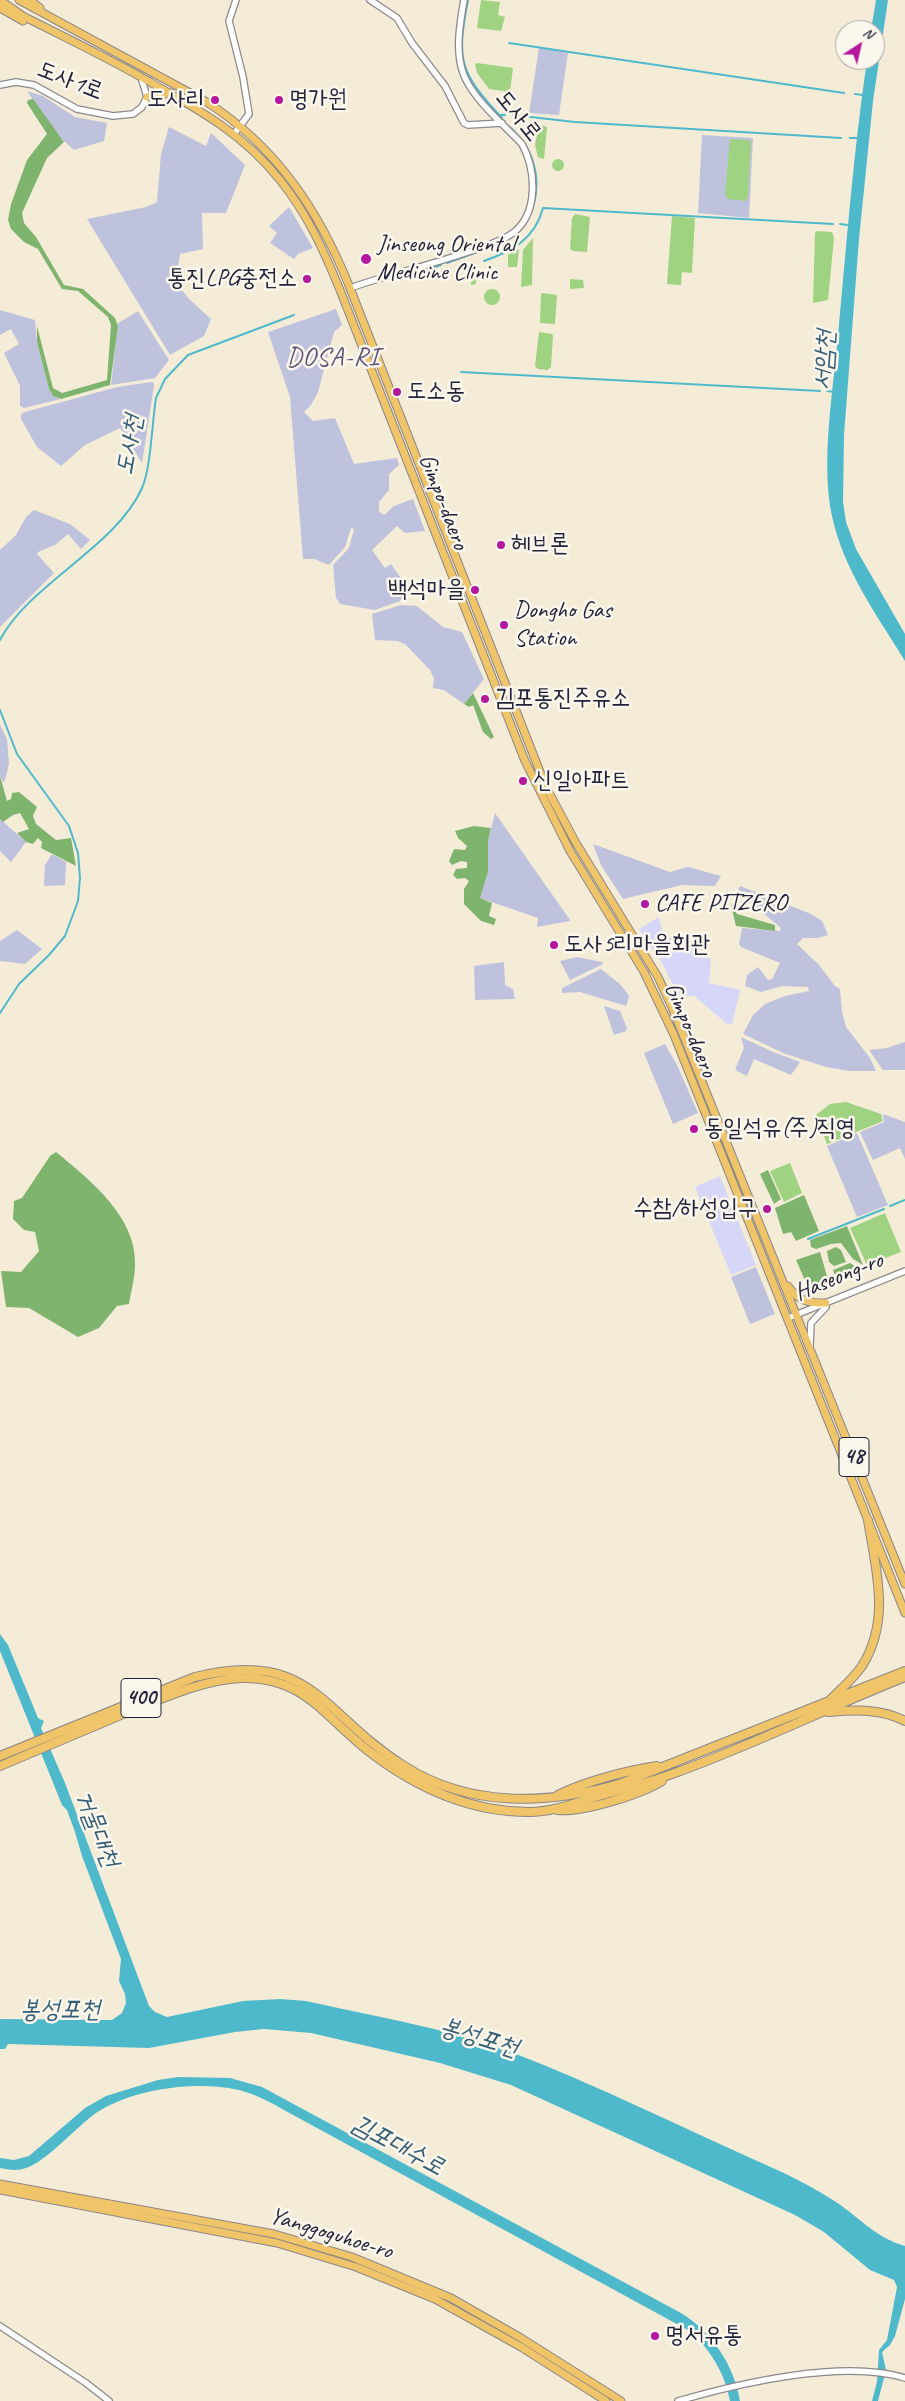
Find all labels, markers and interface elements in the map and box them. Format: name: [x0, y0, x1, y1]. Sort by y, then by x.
north arrow: [835, 20, 885, 70]
text: N: [860, 24, 877, 43]
street label: 도사1로: [33, 55, 107, 107]
street label: 도사로: [489, 84, 547, 148]
place label: 도사리: [147, 86, 205, 114]
place label: 명가원: [289, 86, 347, 114]
marker: 도사리: [209, 94, 221, 106]
marker: 명가원: [273, 94, 285, 106]
place label: Jinseong Oriental Medicine Clinic: [377, 231, 515, 287]
marker: Jinseong Oriental Medicine Clinic: [359, 252, 373, 266]
place label: 통진LPG충전소: [167, 265, 297, 293]
marker: 통진LPG충전소: [301, 273, 313, 285]
water label: 서암천: [808, 329, 842, 391]
district label: DOSA-RI: [286, 342, 380, 374]
place label: 도소동: [407, 378, 465, 406]
marker: 도소동: [391, 386, 403, 398]
water label: 도사천: [110, 413, 150, 477]
street label: Gimpo-daero: [412, 450, 474, 554]
place label: 헤브론: [511, 531, 569, 559]
marker: 헤브론: [495, 539, 507, 551]
place label: 백석마을: [388, 576, 465, 604]
marker: 백석마을: [469, 584, 481, 596]
place label: Dongho Gas Station: [514, 597, 611, 653]
marker: Dongho Gas Station: [498, 619, 510, 631]
place label: 김포통진주유소: [495, 685, 630, 713]
marker: 김포통진주유소: [479, 693, 491, 705]
place label: 신일아파트: [533, 767, 630, 795]
marker: 신일아파트: [517, 775, 529, 787]
place label: CAFE PITZERO: [655, 890, 787, 918]
marker: CAFE PITZERO: [639, 898, 651, 910]
place label: 도사5리마을회관: [564, 931, 710, 959]
marker: 도사5리마을회관: [548, 939, 560, 951]
street label: Gimpo-daero: [657, 978, 723, 1082]
place label: 동일석유(주)직영: [704, 1115, 855, 1143]
marker: 동일석유(주)직영: [688, 1123, 700, 1135]
place label: 수참/하성입구: [633, 1195, 757, 1223]
marker: 수참/하성입구: [761, 1203, 773, 1215]
street label: Haseong-ro: [791, 1246, 887, 1308]
road number: 48: [839, 1438, 869, 1476]
road number: 400: [121, 1679, 161, 1718]
water label: 거물대천: [67, 1786, 125, 1872]
water label: 봉성포천: [20, 1995, 100, 2025]
water label: 봉성포천: [436, 2012, 522, 2064]
water label: 김포대수로: [347, 2109, 449, 2183]
street label: Yanggoguhoe-ro: [266, 2202, 396, 2266]
place label: 명서유통: [665, 2322, 742, 2350]
marker: 명서유통: [649, 2330, 661, 2342]

